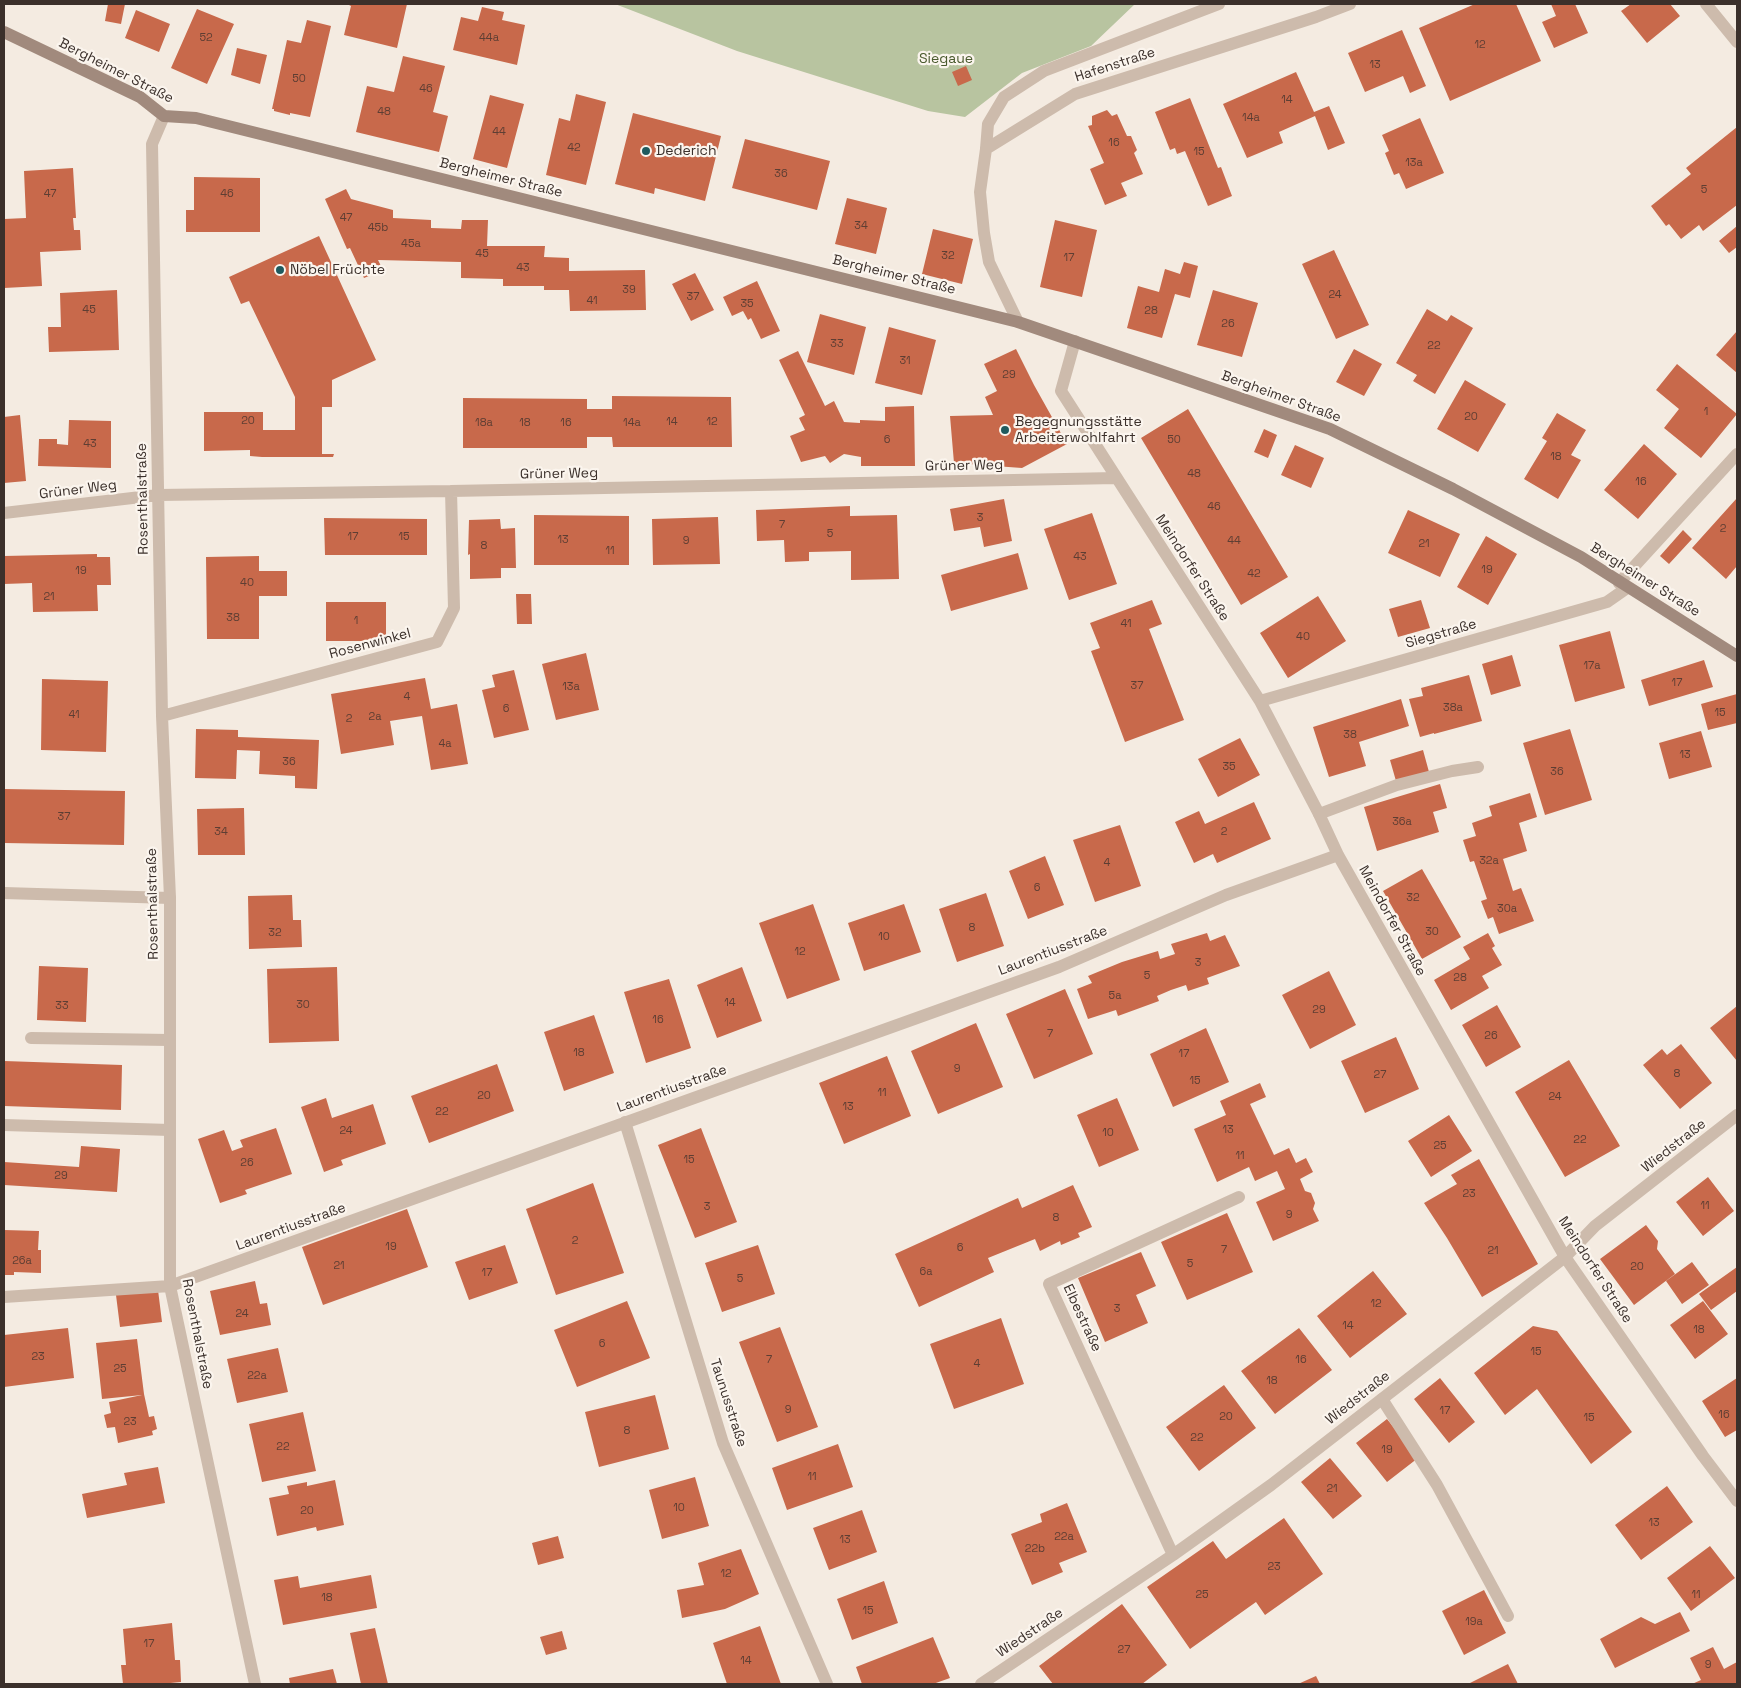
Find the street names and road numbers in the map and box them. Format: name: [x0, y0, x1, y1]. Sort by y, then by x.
street label: Bergheimer Straße: [56, 35, 176, 107]
street label: Hafenstraße: [1073, 44, 1157, 86]
street label: Bergheimer Straße: [438, 155, 564, 201]
street label: Bergheimer Straße: [831, 252, 957, 298]
street label: Bergheimer Straße: [1219, 368, 1343, 426]
street label: Rosenthalstraße: [134, 443, 152, 555]
street label: Grüner Weg: [925, 457, 1003, 475]
street label: Grüner Weg: [520, 465, 598, 483]
street label: Grüner Weg: [38, 477, 118, 503]
street label: Meindorfer Straße: [1151, 512, 1233, 624]
street label: Bergheimer Straße: [1587, 539, 1703, 621]
street label: Siegstraße: [1404, 616, 1478, 652]
street label: Rosenwinkel: [327, 625, 413, 663]
street label: Rosenthalstraße: [144, 848, 162, 960]
street label: Meindorfer Straße: [1355, 863, 1429, 979]
street label: Laurentiusstraße: [996, 922, 1110, 980]
street label: Laurentiusstraße: [615, 1061, 729, 1117]
street label: Wiedstraße: [1639, 1116, 1709, 1176]
street label: Laurentiusstraße: [234, 1199, 348, 1255]
street label: Meindorfer Straße: [1554, 1214, 1636, 1326]
street label: Rosenthalstraße: [178, 1277, 216, 1391]
street label: Elbestraße: [1059, 1282, 1105, 1354]
street label: Taunusstraße: [706, 1357, 750, 1449]
street label: Wiedstraße: [1323, 1368, 1393, 1428]
street label: Wiedstraße: [993, 1605, 1067, 1661]

